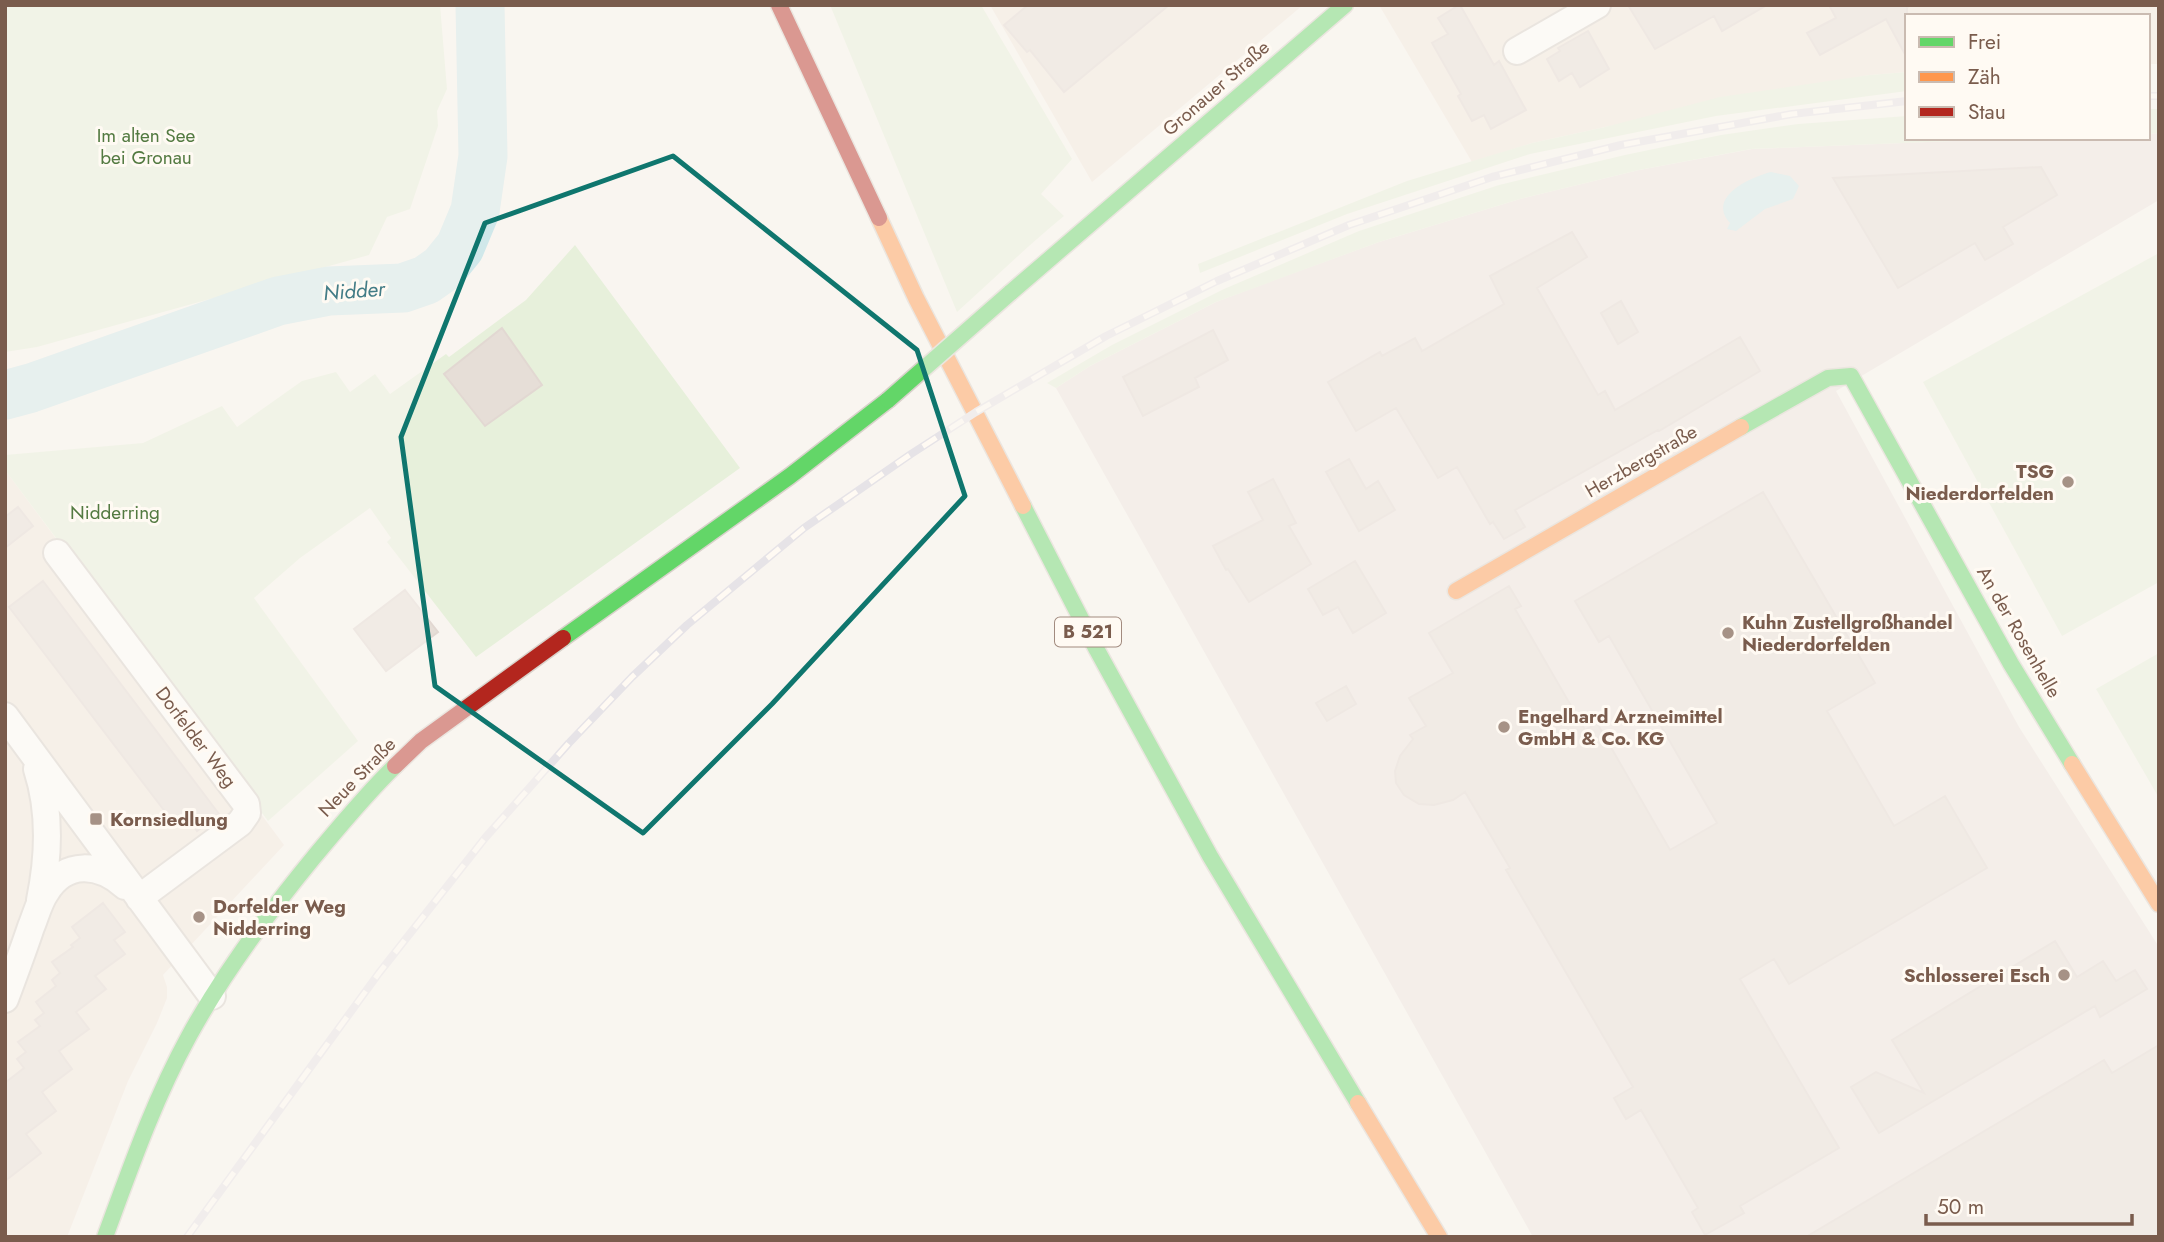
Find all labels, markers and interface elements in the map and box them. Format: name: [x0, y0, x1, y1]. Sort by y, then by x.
legend: [1905, 14, 2150, 140]
text: Frei: [1968, 27, 2001, 57]
street label: Gronauer Straße: [1157, 34, 1275, 142]
text: Zäh: [1968, 62, 2001, 92]
text: Stau: [1968, 97, 2006, 127]
park label: Im alten See bei Gronau: [97, 122, 196, 171]
water label: Nidder: [322, 274, 387, 308]
street label: Herzbergstraße: [1580, 418, 1702, 504]
place label: TSG Niederdorfelden: [1906, 458, 2054, 507]
marker: TSG Niederdorfelden: [2060, 474, 2076, 490]
park label: Nidderring: [70, 499, 160, 526]
street label: An der Rosenhelle: [1970, 561, 2068, 703]
place label: Kuhn Zustellgroßhandel Niederdorfelden: [1742, 609, 1953, 658]
road number: B 521: [1055, 618, 1121, 646]
marker: Kuhn Zustellgroßhandel Niederdorfelden: [1720, 625, 1736, 641]
street label: Dorfelder Weg: [149, 681, 243, 793]
place label: Engelhard Arzneimittel GmbH & Co. KG: [1518, 703, 1723, 752]
marker: Engelhard Arzneimittel GmbH & Co. KG: [1496, 719, 1512, 735]
street label: Neue Straße: [312, 731, 402, 823]
place label: Kornsiedlung: [110, 806, 228, 833]
marker: Kornsiedlung: [88, 811, 104, 827]
place label: Dorfelder Weg Nidderring: [213, 893, 346, 942]
marker: Dorfelder Weg Nidderring: [191, 909, 207, 925]
place label: Schlosserei Esch: [1904, 962, 2050, 989]
marker: Schlosserei Esch: [2056, 967, 2072, 983]
scale bar: [1926, 1182, 2132, 1226]
text: 50 m: [1937, 1192, 1984, 1222]

